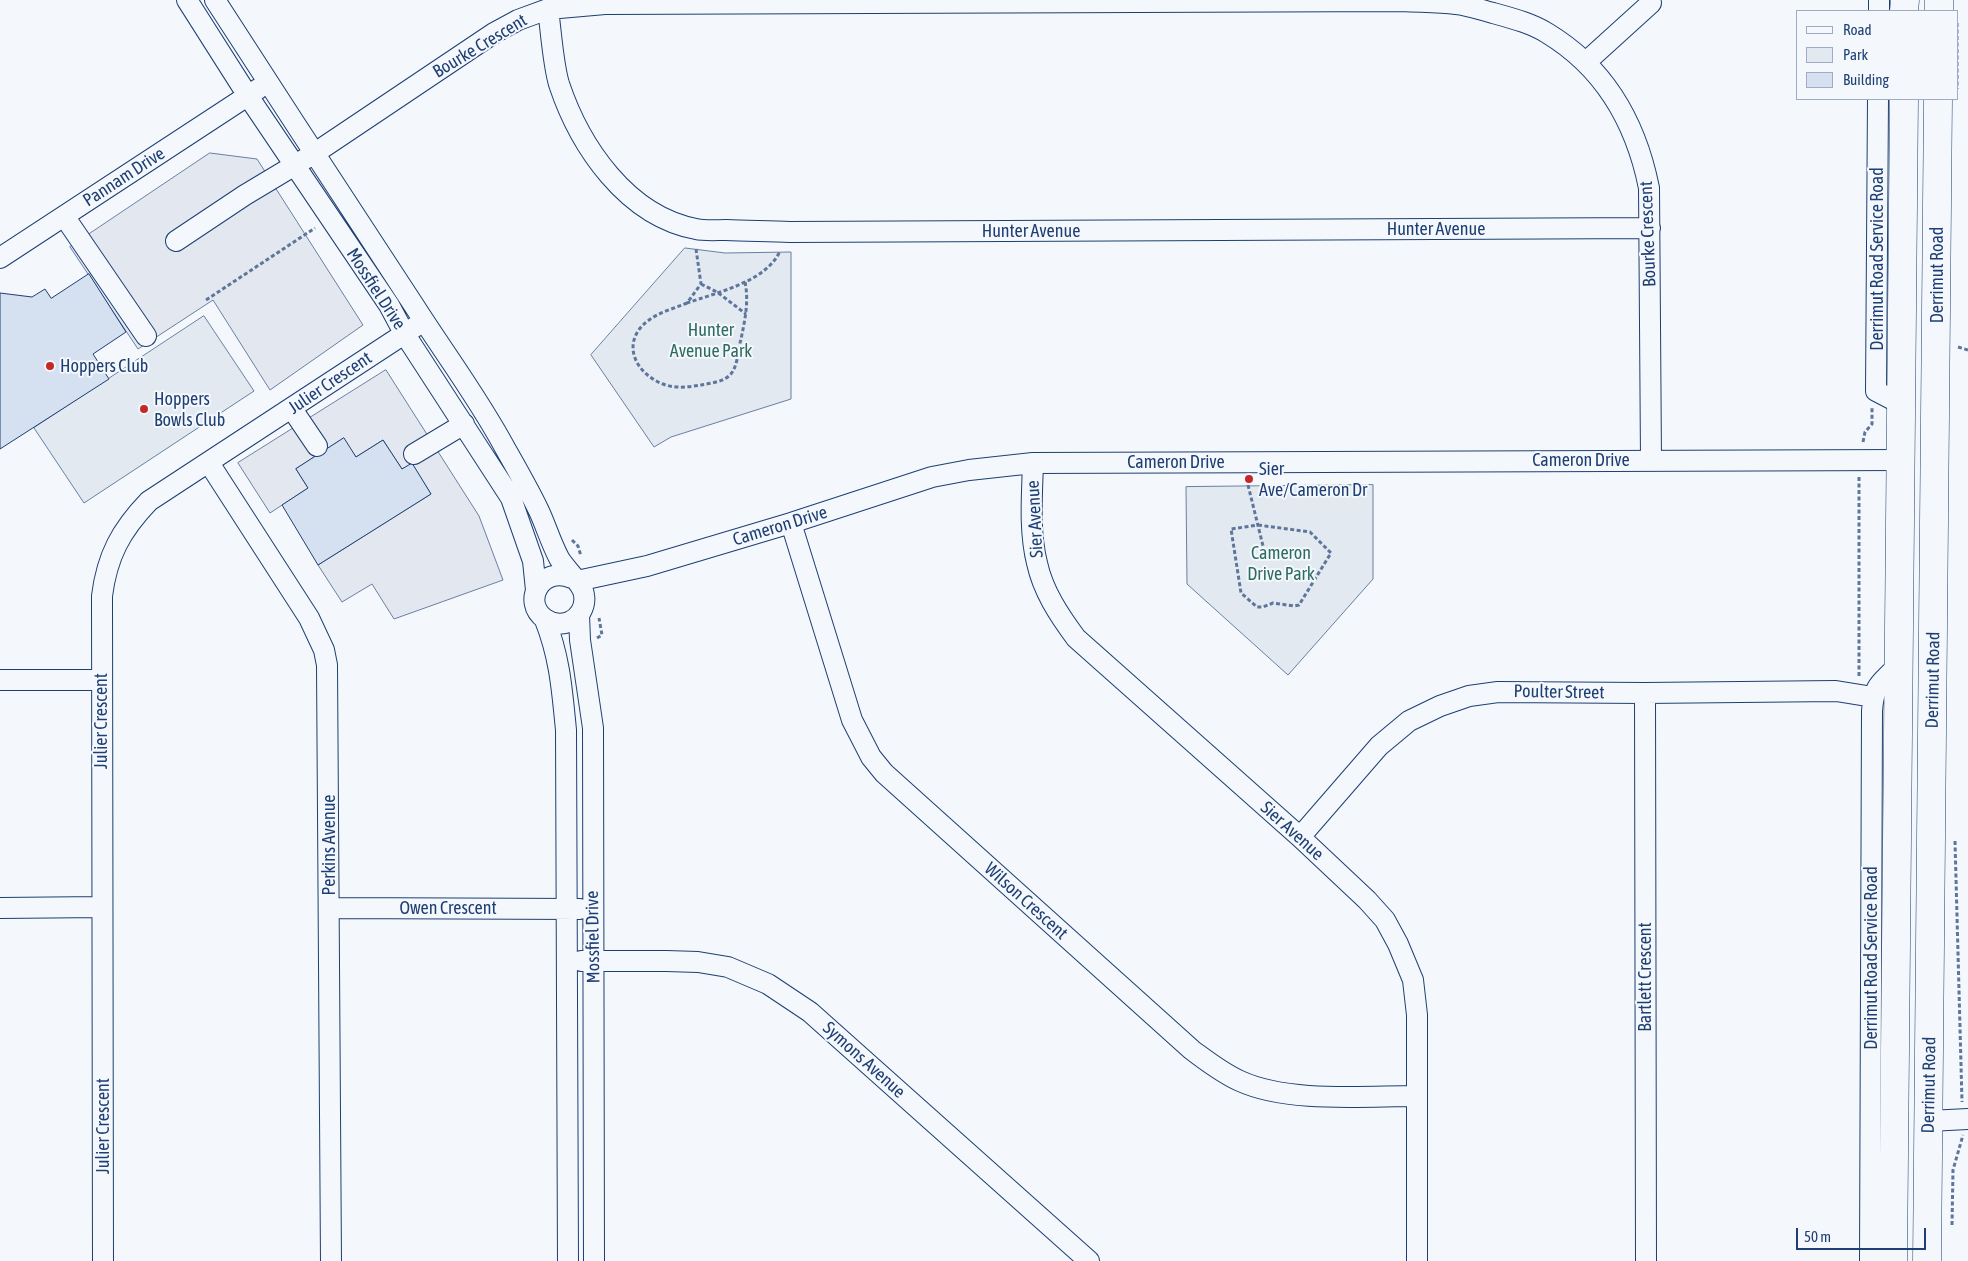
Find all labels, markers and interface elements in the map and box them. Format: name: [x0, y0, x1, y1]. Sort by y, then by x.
street label: Bourke Crescent: [429, 9, 531, 83]
legend: [1796, 10, 1958, 100]
text: Road: [1843, 21, 1872, 38]
text: Park: [1843, 46, 1868, 63]
text: Building: [1843, 71, 1889, 88]
street label: Pannam Drive: [79, 143, 169, 211]
street label: Derrimut Road Service Road: [1866, 167, 1888, 351]
street label: Bourke Crescent: [1635, 181, 1661, 287]
street label: Hunter Avenue: [1387, 218, 1485, 240]
street label: Hunter Avenue: [982, 220, 1080, 242]
street label: Derrimut Road: [1926, 227, 1948, 323]
street label: Mossfiel Drive: [342, 244, 410, 334]
park label: Hunter Avenue Park: [670, 319, 752, 362]
street label: Julier Crescent: [284, 347, 376, 419]
place label: Hoppers Club: [60, 355, 148, 377]
marker: Hoppers Club: [44, 360, 56, 372]
place label: Hoppers Bowls Club: [154, 388, 225, 430]
marker: Hoppers Bowls Club: [138, 403, 150, 415]
street label: Cameron Drive: [1532, 449, 1630, 471]
street label: Cameron Drive: [1127, 451, 1225, 473]
place label: Sier Ave/Cameron Dr: [1259, 458, 1367, 500]
marker: Sier Ave/Cameron Dr: [1243, 473, 1255, 485]
street label: Sier Avenue: [1022, 480, 1048, 558]
street label: Cameron Drive: [730, 501, 830, 551]
park label: Cameron Drive Park: [1247, 542, 1315, 584]
street label: Derrimut Road: [1921, 631, 1945, 729]
street label: Julier Crescent: [90, 673, 112, 769]
street label: Poulter Street: [1513, 680, 1605, 704]
street label: Perkins Avenue: [318, 794, 340, 896]
street label: Sier Avenue: [1256, 797, 1328, 865]
street label: Wilson Crescent: [980, 858, 1072, 944]
street label: Derrimut Road Service Road: [1860, 866, 1882, 1050]
street label: Mossfiel Drive: [581, 890, 605, 984]
street label: Owen Crescent: [399, 897, 497, 919]
street label: Bartlett Crescent: [1634, 922, 1656, 1032]
street label: Symons Avenue: [818, 1017, 910, 1103]
street label: Derrimut Road: [1917, 1036, 1941, 1134]
street label: Julier Crescent: [92, 1078, 114, 1174]
scale bar: [1798, 1218, 1928, 1250]
text: 50 m: [1804, 1228, 1831, 1245]

